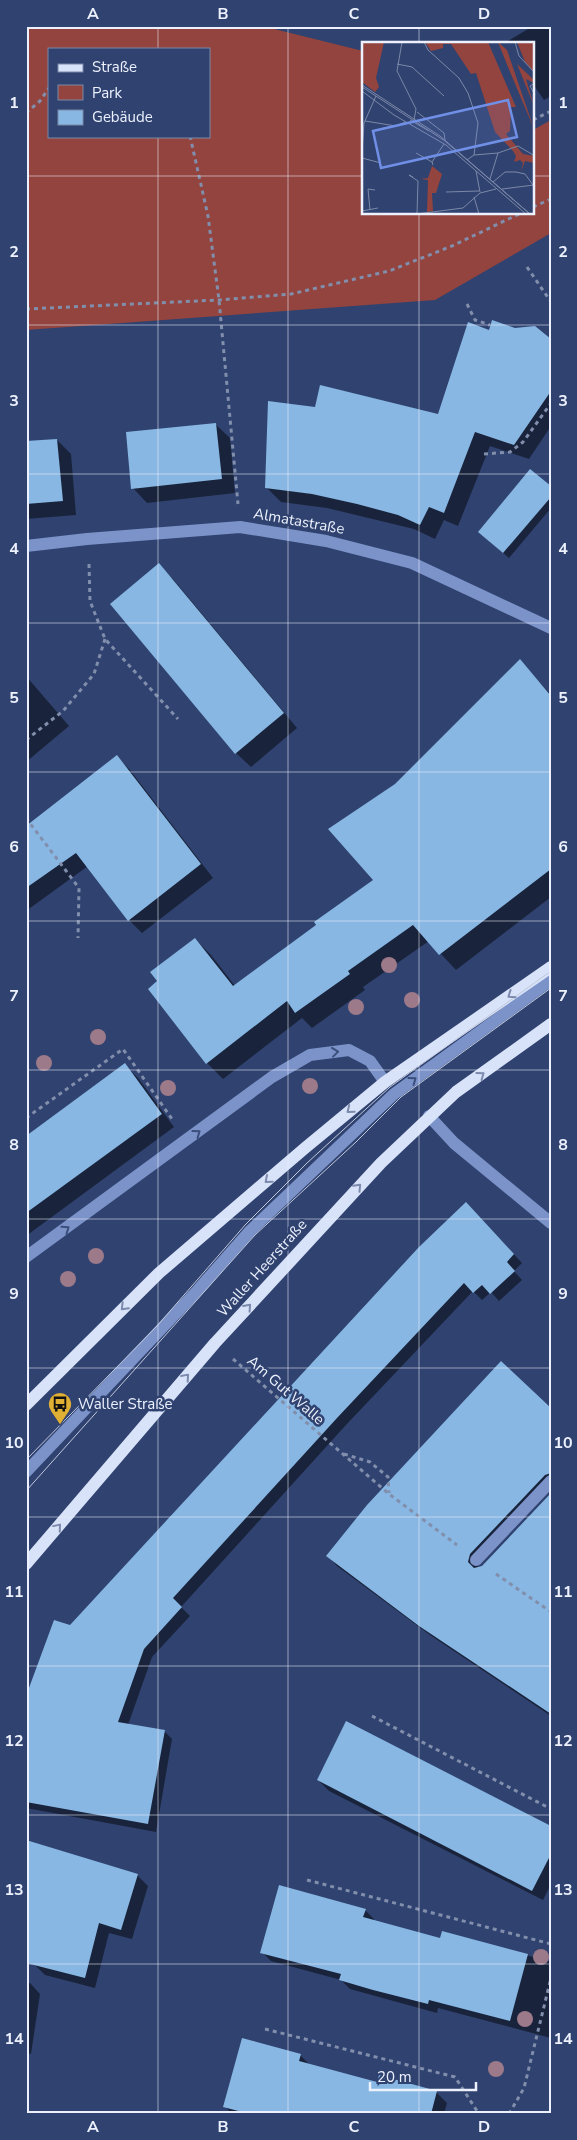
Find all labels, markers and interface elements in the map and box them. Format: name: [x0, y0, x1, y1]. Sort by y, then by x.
text: A: [87, 3, 99, 25]
text: B: [217, 3, 229, 25]
text: C: [349, 3, 360, 25]
text: D: [478, 3, 490, 25]
inset map: [362, 42, 534, 215]
legend: [48, 48, 210, 138]
text: Straße: [92, 57, 137, 77]
text: Park: [92, 83, 122, 103]
text: 1: [9, 92, 19, 114]
text: 1: [558, 92, 568, 114]
text: Gebäude: [92, 107, 153, 127]
text: 2: [9, 241, 19, 263]
text: 2: [558, 241, 568, 263]
text: 3: [9, 390, 19, 412]
text: 3: [558, 390, 568, 412]
street label: Almatastraße: [252, 503, 346, 539]
text: 4: [9, 538, 19, 560]
text: 4: [558, 538, 568, 560]
text: 5: [9, 687, 19, 709]
text: 5: [558, 687, 568, 709]
text: 6: [9, 836, 19, 858]
text: 6: [558, 836, 568, 858]
text: 7: [9, 985, 19, 1007]
text: 7: [558, 985, 568, 1007]
one-way arrow: [507, 989, 517, 998]
one-way arrow: [331, 1047, 339, 1058]
one-way arrow: [475, 1072, 484, 1081]
one-way arrow: [407, 1077, 417, 1086]
one-way arrow: [347, 1105, 356, 1114]
one-way arrow: [191, 1130, 200, 1138]
text: 8: [9, 1134, 19, 1156]
text: 8: [558, 1134, 568, 1156]
one-way arrow: [264, 1174, 273, 1183]
one-way arrow: [352, 1184, 361, 1193]
street label: Waller Heerstraße: [213, 1215, 311, 1321]
one-way arrow: [60, 1226, 70, 1235]
text: 9: [9, 1283, 19, 1305]
text: 9: [558, 1283, 568, 1305]
one-way arrow: [121, 1302, 130, 1311]
one-way arrow: [242, 1303, 251, 1312]
street label: Am Gut Walle: [243, 1351, 329, 1429]
one-way arrow: [181, 1373, 190, 1382]
bus stop icon: Waller Straße: [47, 1391, 73, 1425]
place label: Waller Straße: [78, 1394, 173, 1414]
text: 10: [4, 1432, 24, 1454]
text: 10: [553, 1432, 573, 1454]
one-way arrow: [52, 1523, 61, 1532]
text: 11: [4, 1581, 24, 1603]
text: 11: [553, 1581, 573, 1603]
text: 12: [4, 1730, 24, 1752]
text: 12: [553, 1730, 573, 1752]
text: 13: [4, 1879, 24, 1901]
text: 13: [553, 1879, 573, 1901]
text: 14: [4, 2028, 24, 2050]
text: 14: [553, 2028, 573, 2050]
scale bar: [370, 2060, 476, 2092]
text: 20 m: [377, 2067, 412, 2087]
text: A: [87, 2116, 99, 2138]
text: B: [217, 2116, 229, 2138]
text: C: [349, 2116, 360, 2138]
text: D: [478, 2116, 490, 2138]

